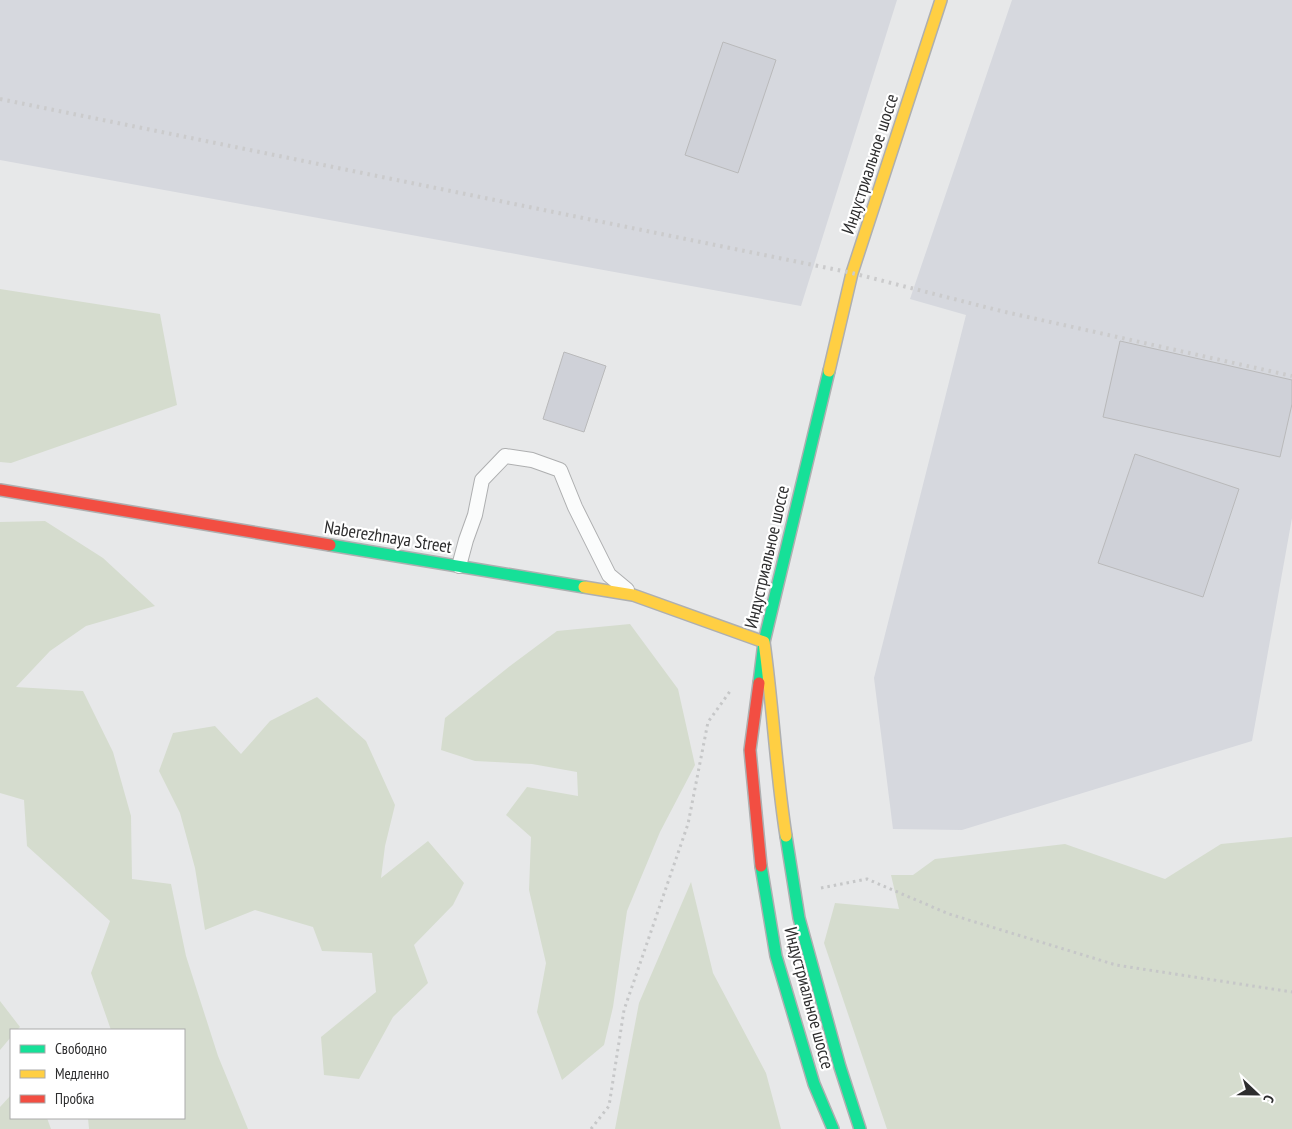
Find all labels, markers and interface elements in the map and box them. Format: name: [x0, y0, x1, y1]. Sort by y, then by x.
street label: Индустриальное шоссе: [836, 91, 903, 237]
street label: Индустриальное шоссе: [739, 483, 794, 631]
street label: Naberezhnaya Street: [323, 515, 454, 558]
street label: Индустриальное шоссе: [779, 924, 840, 1071]
legend: [10, 1029, 185, 1119]
text: Свободно: [55, 1039, 107, 1058]
text: Медленно: [55, 1064, 109, 1083]
north arrow: [1232, 1069, 1282, 1119]
text: Пробка: [55, 1089, 94, 1108]
text: С: [1259, 1093, 1279, 1106]

